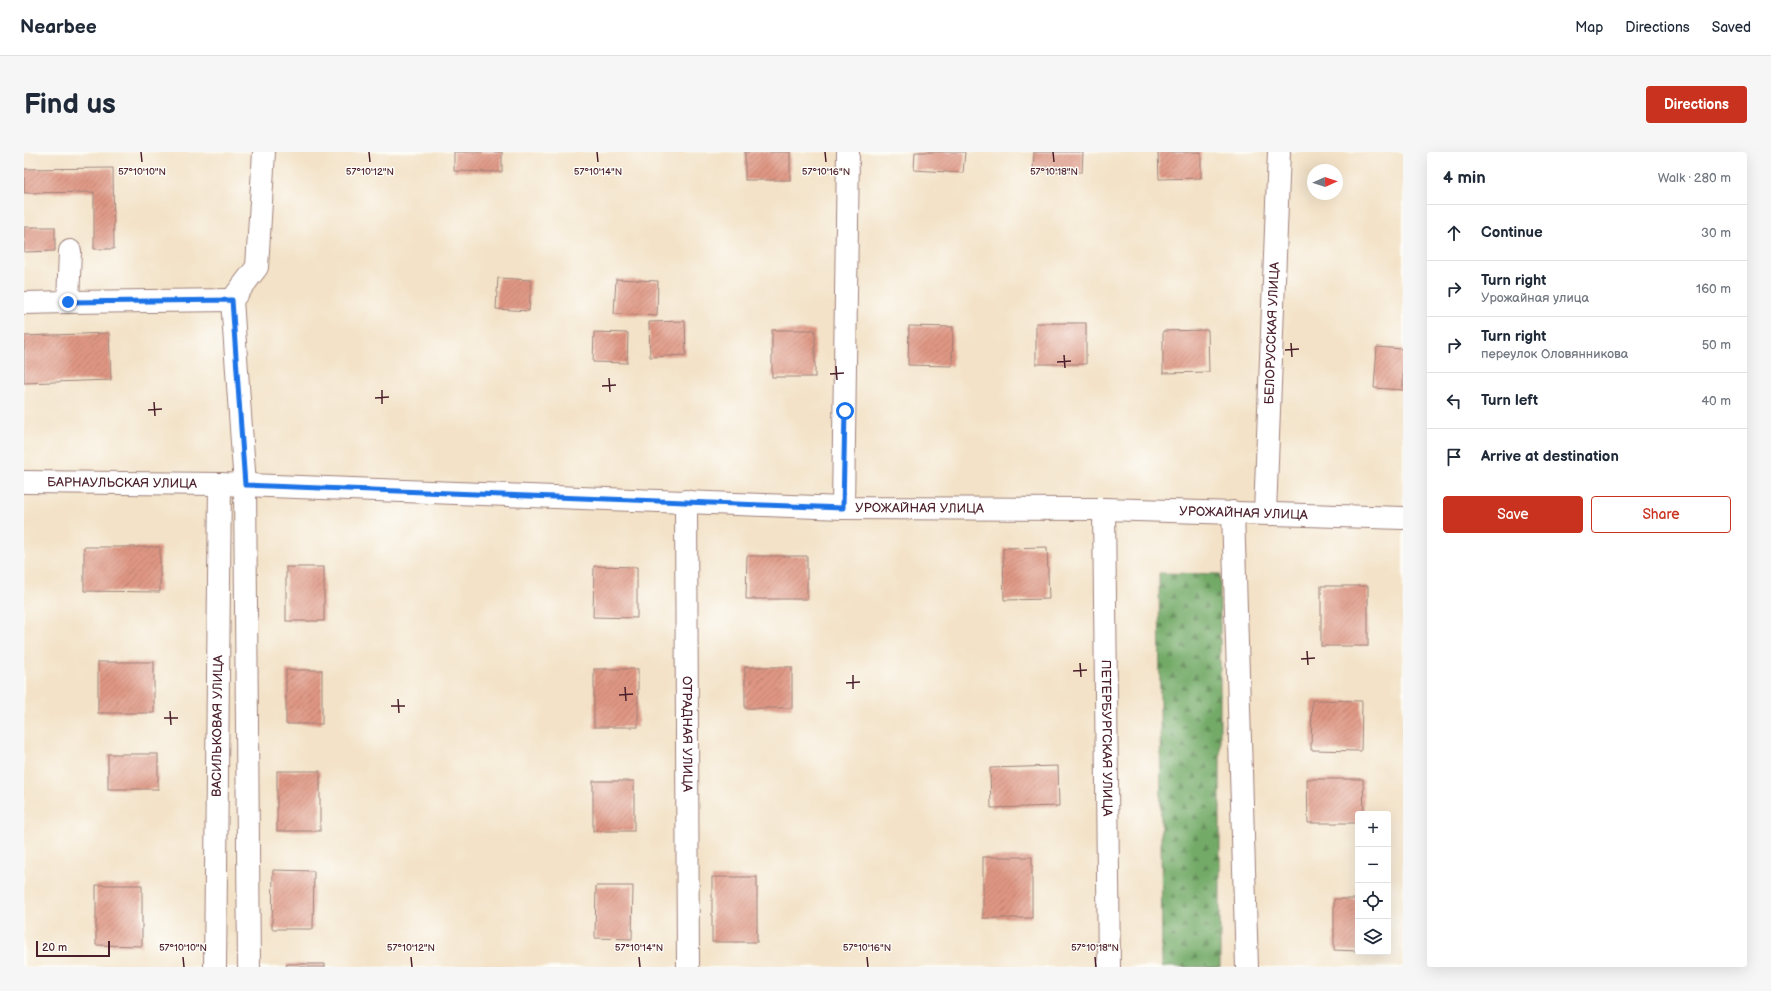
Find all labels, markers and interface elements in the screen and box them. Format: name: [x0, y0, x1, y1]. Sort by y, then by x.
text: Nearbee: [20, 16, 97, 39]
text: Map: [1575, 19, 1603, 36]
text: Directions: [1625, 19, 1690, 36]
text: Saved: [1712, 19, 1751, 36]
button: Directions: [1646, 86, 1747, 123]
text: Find us: [24, 88, 116, 121]
north arrow: [1307, 164, 1343, 200]
text: 57°10'10"N: [118, 166, 166, 178]
text: 57°10'12"N: [346, 166, 394, 178]
text: 57°10'14"N: [574, 166, 622, 178]
text: 57°10'16"N: [802, 166, 850, 178]
text: 57°10'18"N: [1030, 166, 1078, 178]
text: 4 min: [1443, 168, 1486, 188]
text: Walk · 280 m: [1658, 170, 1731, 186]
icon: ahead: [1443, 222, 1465, 244]
text: Continue: [1481, 223, 1543, 242]
text: 30 m: [1701, 225, 1731, 241]
street label: БЕЛОРУССКАЯ УЛИЦА: [1261, 262, 1283, 405]
text: Turn right: [1481, 271, 1546, 290]
icon: right: [1443, 278, 1465, 300]
text: 160 m: [1696, 281, 1731, 297]
text: Урожайная улица: [1481, 290, 1589, 306]
route end: [59, 293, 77, 311]
text: Turn right: [1481, 327, 1546, 346]
icon: right: [1443, 334, 1465, 356]
text: 50 m: [1702, 337, 1731, 353]
text: переулок Оловянникова: [1481, 346, 1628, 362]
icon: left: [1443, 390, 1465, 412]
text: Turn left: [1481, 391, 1538, 410]
text: 40 m: [1701, 393, 1731, 409]
route start: [836, 402, 854, 420]
icon: arrive: [1443, 446, 1465, 468]
text: Arrive at destination: [1481, 447, 1619, 466]
street label: БАРНАУЛЬСКАЯ УЛИЦА: [47, 474, 197, 492]
button: Save: [1443, 496, 1583, 533]
button: Share: [1591, 496, 1731, 533]
street label: УРОЖАЙНАЯ УЛИЦА: [855, 500, 984, 517]
street label: УРОЖАЙНАЯ УЛИЦА: [1179, 503, 1308, 523]
street label: ВАСИЛЬКОВАЯ УЛИЦА: [209, 655, 226, 797]
street label: ПЕТЕРБУРГСКАЯ УЛИЦА: [1098, 660, 1115, 817]
street label: ОТРАДНАЯ УЛИЦА: [679, 676, 695, 792]
map controls: [1355, 811, 1391, 955]
button: +: [1355, 811, 1391, 847]
button: −: [1355, 847, 1391, 883]
button: locate: [1355, 883, 1391, 919]
button: layers: [1355, 919, 1391, 955]
scale bar: [36, 939, 110, 958]
text: 20 m: [42, 941, 67, 954]
text: 57°10'10"N: [159, 942, 207, 954]
text: 57°10'12"N: [387, 942, 435, 954]
text: 57°10'14"N: [615, 942, 663, 954]
text: 57°10'16"N: [843, 942, 891, 954]
text: 57°10'18"N: [1071, 942, 1119, 954]

